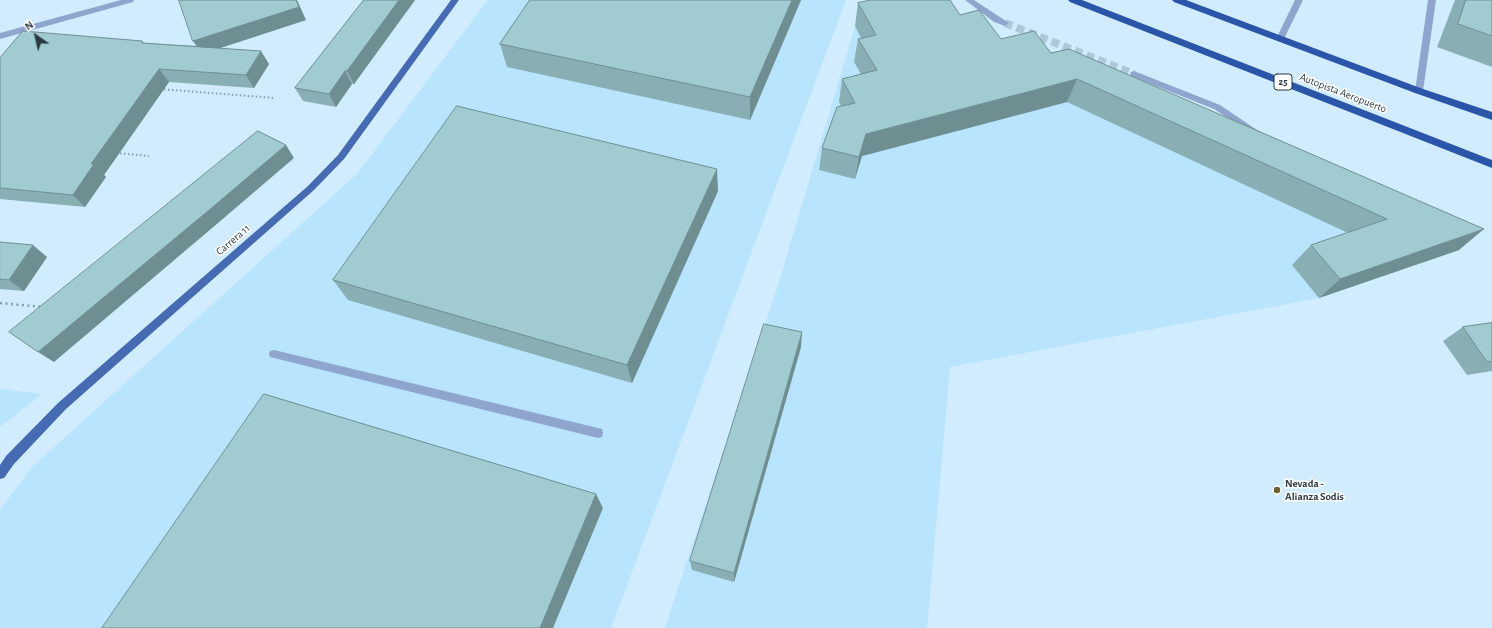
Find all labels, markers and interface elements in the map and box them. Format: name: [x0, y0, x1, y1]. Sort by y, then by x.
north arrow: [16, 16, 56, 56]
text: N: [23, 19, 35, 32]
street label: Autopista Aeropuerto: [1298, 70, 1388, 116]
road number: 25: [1274, 74, 1292, 90]
street label: Carrera 11: [213, 222, 253, 258]
place label: Nevada - Alianza Sodis: [1285, 477, 1344, 503]
marker: Nevada - Alianza Sodis: [1272, 485, 1282, 495]

